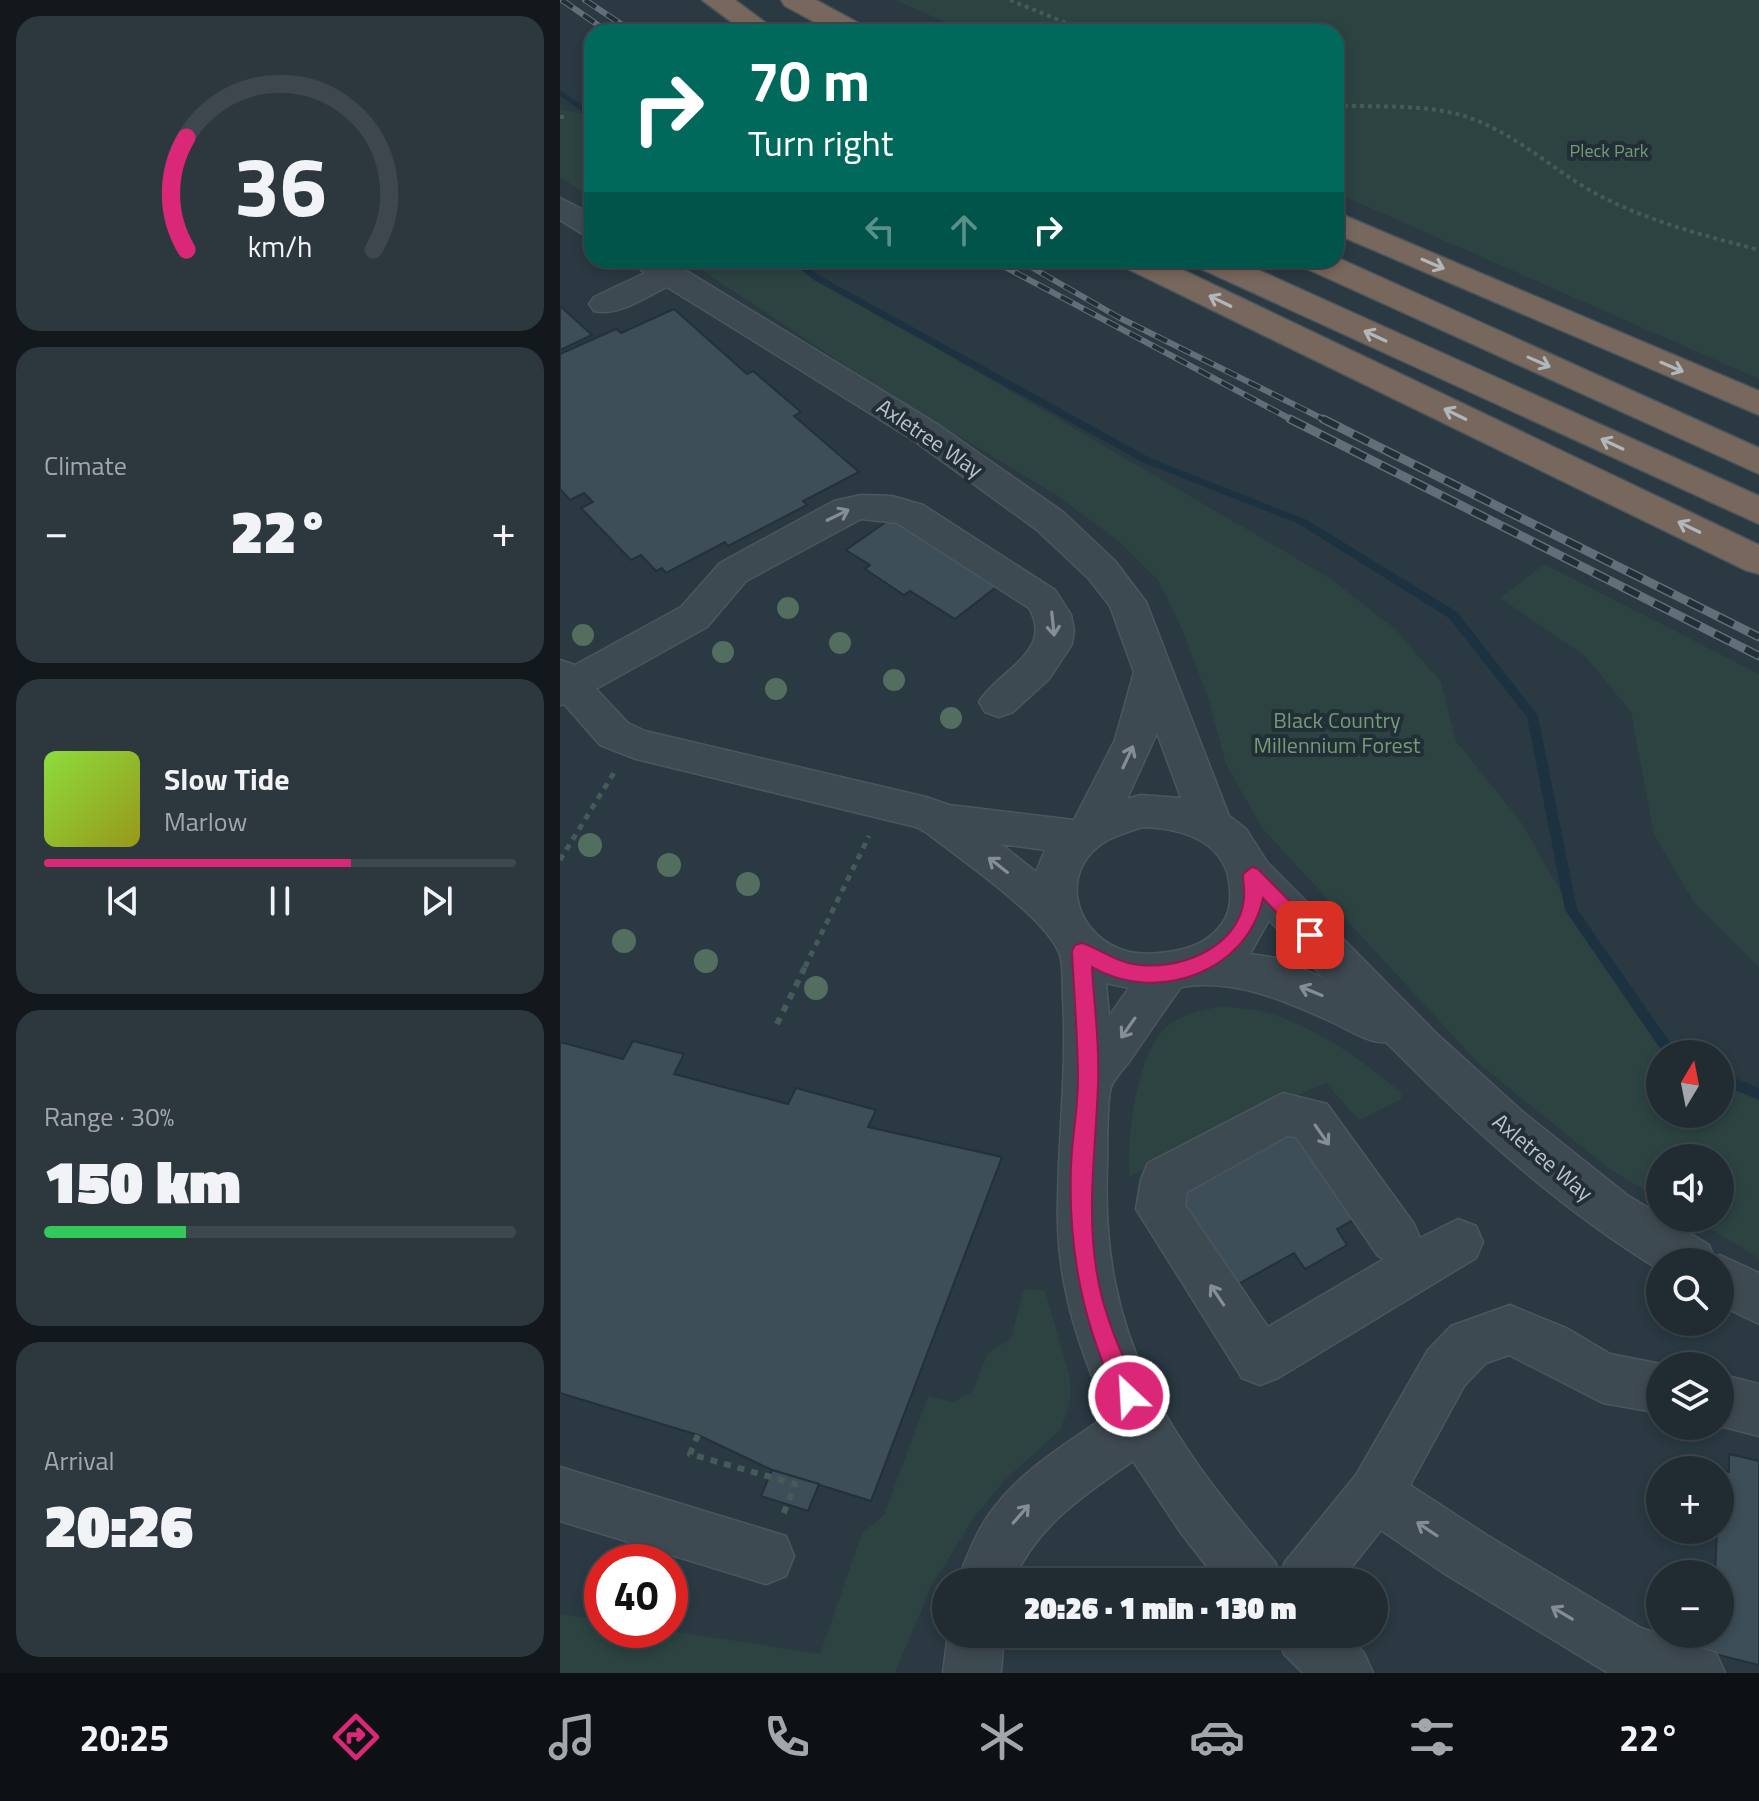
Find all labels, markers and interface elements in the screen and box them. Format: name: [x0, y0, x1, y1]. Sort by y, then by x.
text: 70 m: [748, 38, 870, 123]
icon: right: [616, 56, 720, 160]
text: Turn right: [748, 115, 893, 170]
text: 36: [233, 121, 327, 247]
park label: Pleck Park: [1570, 137, 1649, 164]
icon: left: [858, 208, 902, 252]
icon: ahead: [942, 208, 986, 252]
icon: right: [1026, 208, 1070, 252]
text: km/h: [248, 225, 312, 268]
one-way arrow: [1420, 257, 1445, 272]
one-way arrow: [1209, 293, 1233, 308]
one-way arrow: [1363, 328, 1387, 343]
one-way arrow: [1527, 355, 1551, 370]
one-way arrow: [1659, 360, 1684, 375]
street label: Axletree Way: [870, 390, 990, 486]
one-way arrow: [1443, 406, 1467, 421]
one-way arrow: [1600, 435, 1624, 450]
text: Climate: [44, 446, 127, 485]
text: 22°: [231, 485, 330, 576]
text: −: [44, 497, 69, 564]
text: +: [491, 497, 516, 564]
one-way arrow: [825, 507, 849, 522]
one-way arrow: [1677, 519, 1701, 534]
one-way arrow: [1045, 610, 1060, 636]
park label: Black Country Millennium Forest: [1253, 703, 1421, 762]
one-way arrow: [1121, 745, 1136, 769]
text: Slow Tide: [164, 756, 289, 802]
text: Marlow: [164, 802, 247, 841]
one-way arrow: [988, 857, 1009, 874]
icon: previous: [101, 879, 145, 923]
icon: pause: [258, 879, 302, 923]
icon: next: [415, 879, 459, 923]
pin: [1276, 901, 1344, 969]
icon: arrive: [1288, 913, 1332, 957]
one-way arrow: [1299, 983, 1324, 998]
one-way arrow: [1120, 1017, 1136, 1039]
north arrow: [1646, 1040, 1734, 1128]
map controls: [1646, 1040, 1734, 1648]
text: Range · 30%: [44, 1097, 174, 1136]
street label: Axletree Way: [1485, 1105, 1601, 1209]
one-way arrow: [1314, 1124, 1330, 1146]
text: 150 km: [44, 1135, 241, 1226]
button: sound: [1646, 1144, 1734, 1232]
button: search: [1646, 1248, 1734, 1336]
one-way arrow: [1209, 1284, 1225, 1306]
button: layers: [1646, 1352, 1734, 1440]
position arrow: [1087, 1354, 1171, 1438]
text: Arrival: [44, 1441, 115, 1480]
button: +: [1646, 1456, 1734, 1544]
text: 20:26: [44, 1479, 193, 1570]
one-way arrow: [1012, 1505, 1030, 1525]
one-way arrow: [1416, 1521, 1439, 1537]
speed limit sign: 40: [584, 1544, 688, 1648]
button: −: [1646, 1560, 1734, 1648]
text: 20:26 · 1 min · 130 m: [1024, 1585, 1296, 1631]
one-way arrow: [1551, 1605, 1574, 1621]
icon: directions: [328, 1709, 384, 1765]
icon: music: [544, 1709, 600, 1765]
icon: phone: [759, 1709, 815, 1765]
icon: climate: [974, 1709, 1030, 1765]
icon: car: [1189, 1709, 1245, 1765]
icon: filters: [1404, 1709, 1460, 1765]
text: 20:25: [80, 1710, 169, 1765]
text: 22°: [1619, 1710, 1679, 1765]

